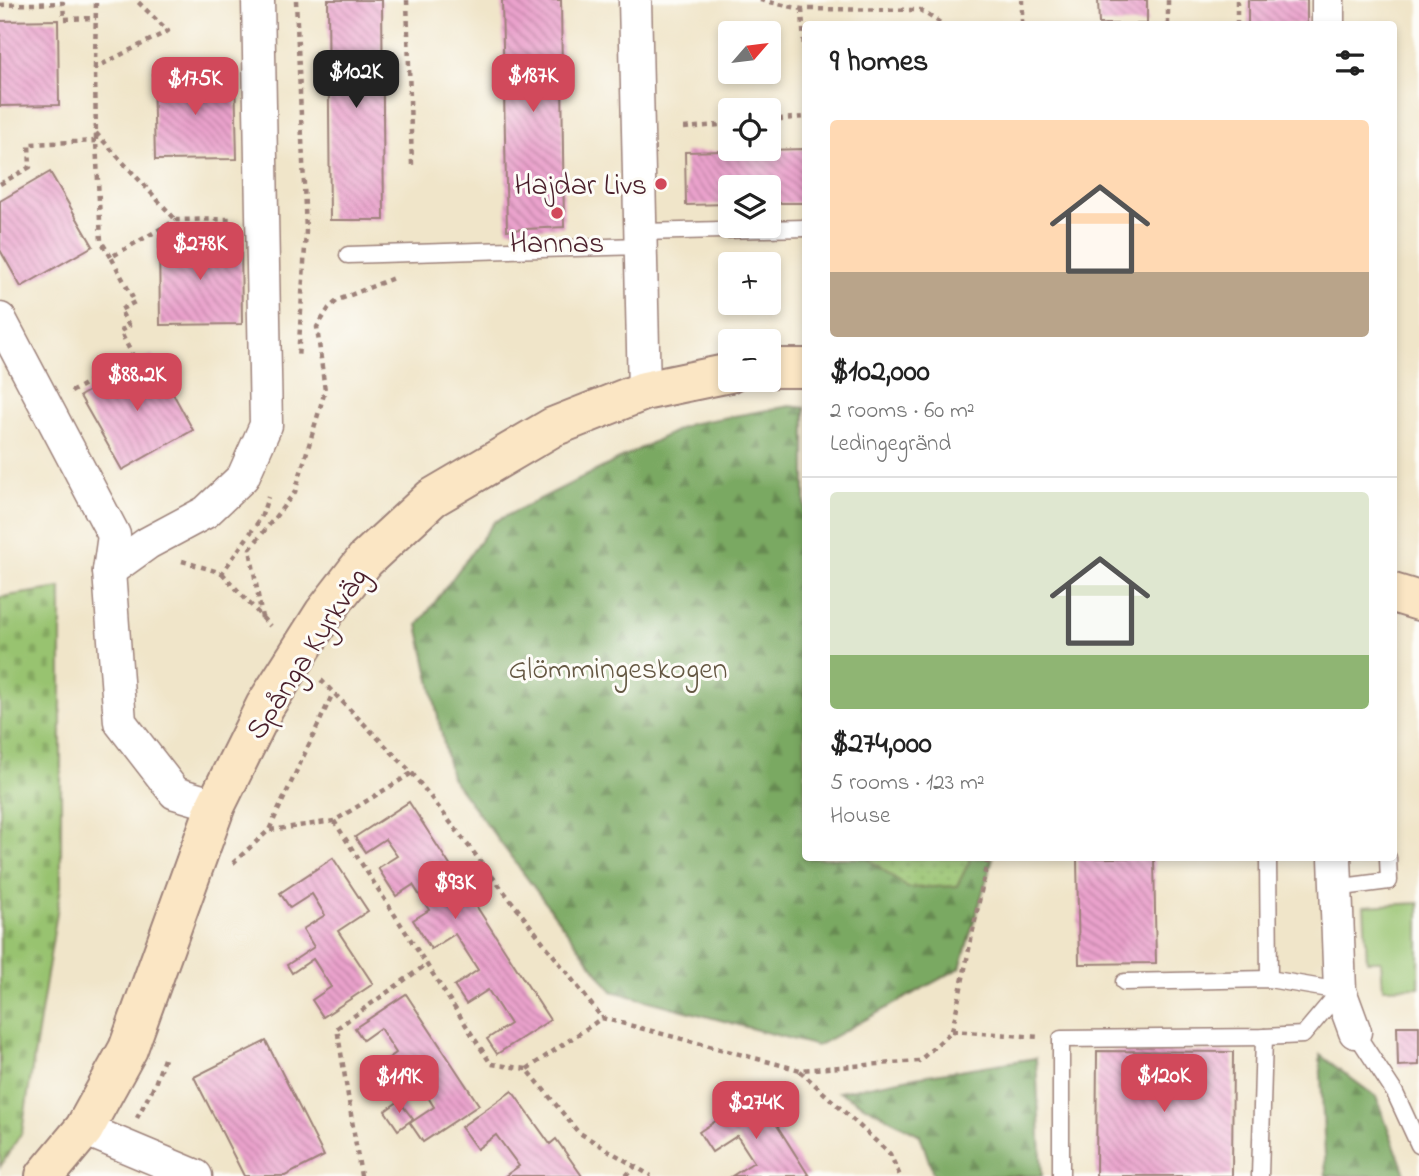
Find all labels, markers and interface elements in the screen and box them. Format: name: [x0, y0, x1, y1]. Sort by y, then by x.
north arrow: [718, 21, 780, 84]
map controls: [718, 21, 781, 392]
text: 9 homes: [830, 41, 928, 85]
icon: filters: [1331, 44, 1369, 82]
pin: $102K: [307, 50, 405, 110]
pin: $187K: [484, 54, 582, 114]
text: $102K: [329, 56, 383, 89]
pin: $175K: [146, 58, 244, 117]
text: $187K: [508, 60, 558, 93]
text: $175K: [167, 63, 223, 96]
button: locate: [718, 98, 781, 161]
place label: Hajdar Livs: [514, 165, 647, 209]
icon: home: [1037, 166, 1163, 292]
button: layers: [718, 175, 781, 238]
marker: Hajdar Livs: [653, 176, 669, 192]
marker: Hannas: [549, 205, 565, 221]
pin: $278K: [151, 222, 249, 282]
place label: Hannas: [510, 223, 604, 267]
text: $278K: [173, 228, 227, 261]
button: +: [718, 252, 781, 315]
button: −: [718, 329, 781, 392]
text: $102,000: [830, 351, 930, 395]
pin: $88.2K: [80, 354, 194, 413]
text: $88.2K: [108, 359, 166, 392]
text: 2 rooms · 60 m²: [830, 395, 975, 428]
text: Ledingegränd: [830, 428, 951, 461]
icon: home: [1037, 538, 1163, 664]
street label: Spånga Kyrkväg: [236, 560, 381, 750]
park label: Glömmingeskogen: [509, 649, 727, 693]
text: $274,000: [830, 723, 932, 767]
text: 5 rooms · 123 m²: [830, 767, 985, 800]
text: House: [830, 800, 890, 833]
pin: $93K: [414, 862, 496, 921]
text: $93K: [434, 867, 476, 900]
pin: $120K: [1115, 1054, 1213, 1114]
pin: $119K: [350, 1056, 448, 1115]
text: $120K: [1137, 1060, 1191, 1093]
text: $119K: [376, 1061, 422, 1094]
pin: $274K: [707, 1082, 805, 1141]
text: $274K: [728, 1087, 784, 1120]

